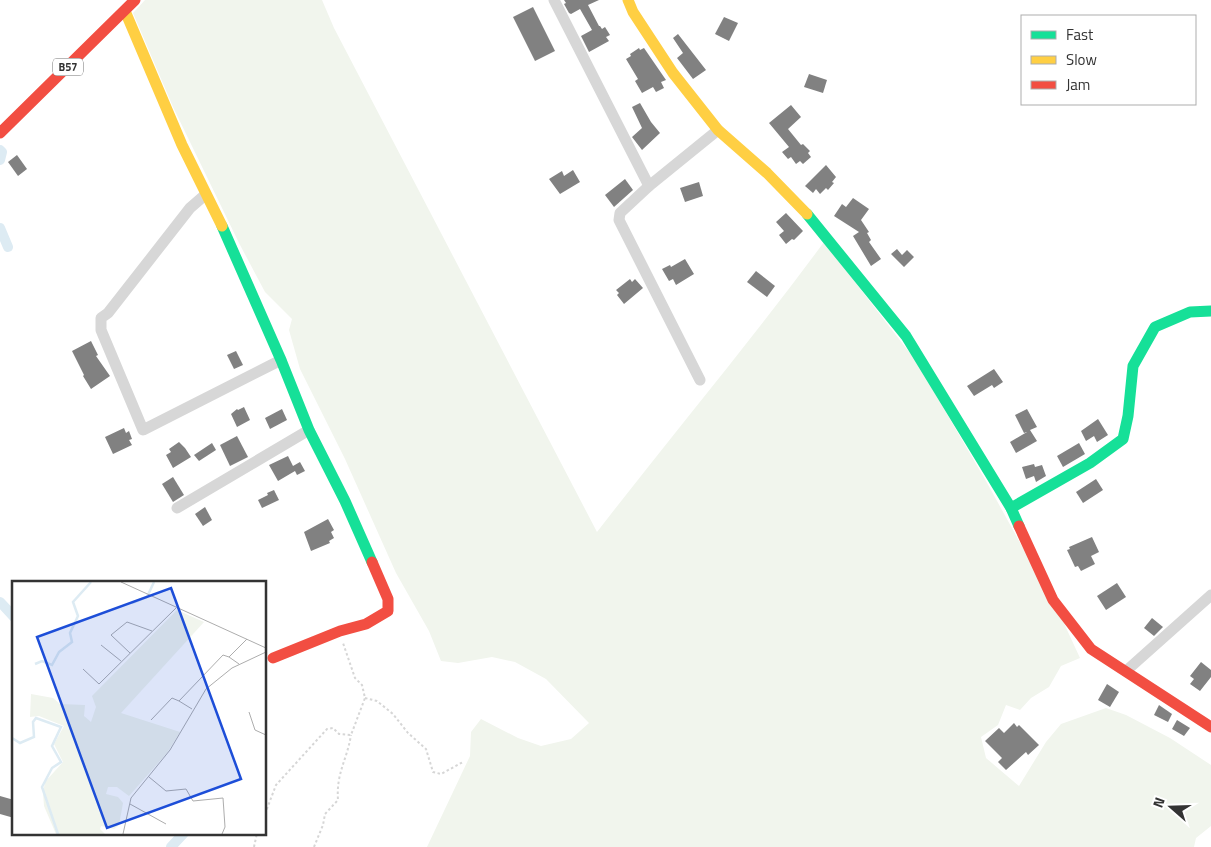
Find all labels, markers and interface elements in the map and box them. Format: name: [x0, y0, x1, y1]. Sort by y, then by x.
legend: [1021, 15, 1196, 105]
text: Fast: [1066, 23, 1094, 46]
text: Slow: [1066, 48, 1097, 71]
road number: B57: [53, 58, 83, 76]
text: Jam: [1066, 73, 1090, 96]
inset map: [12, 581, 266, 834]
north arrow: [1146, 782, 1196, 832]
text: N: [1147, 794, 1170, 811]

